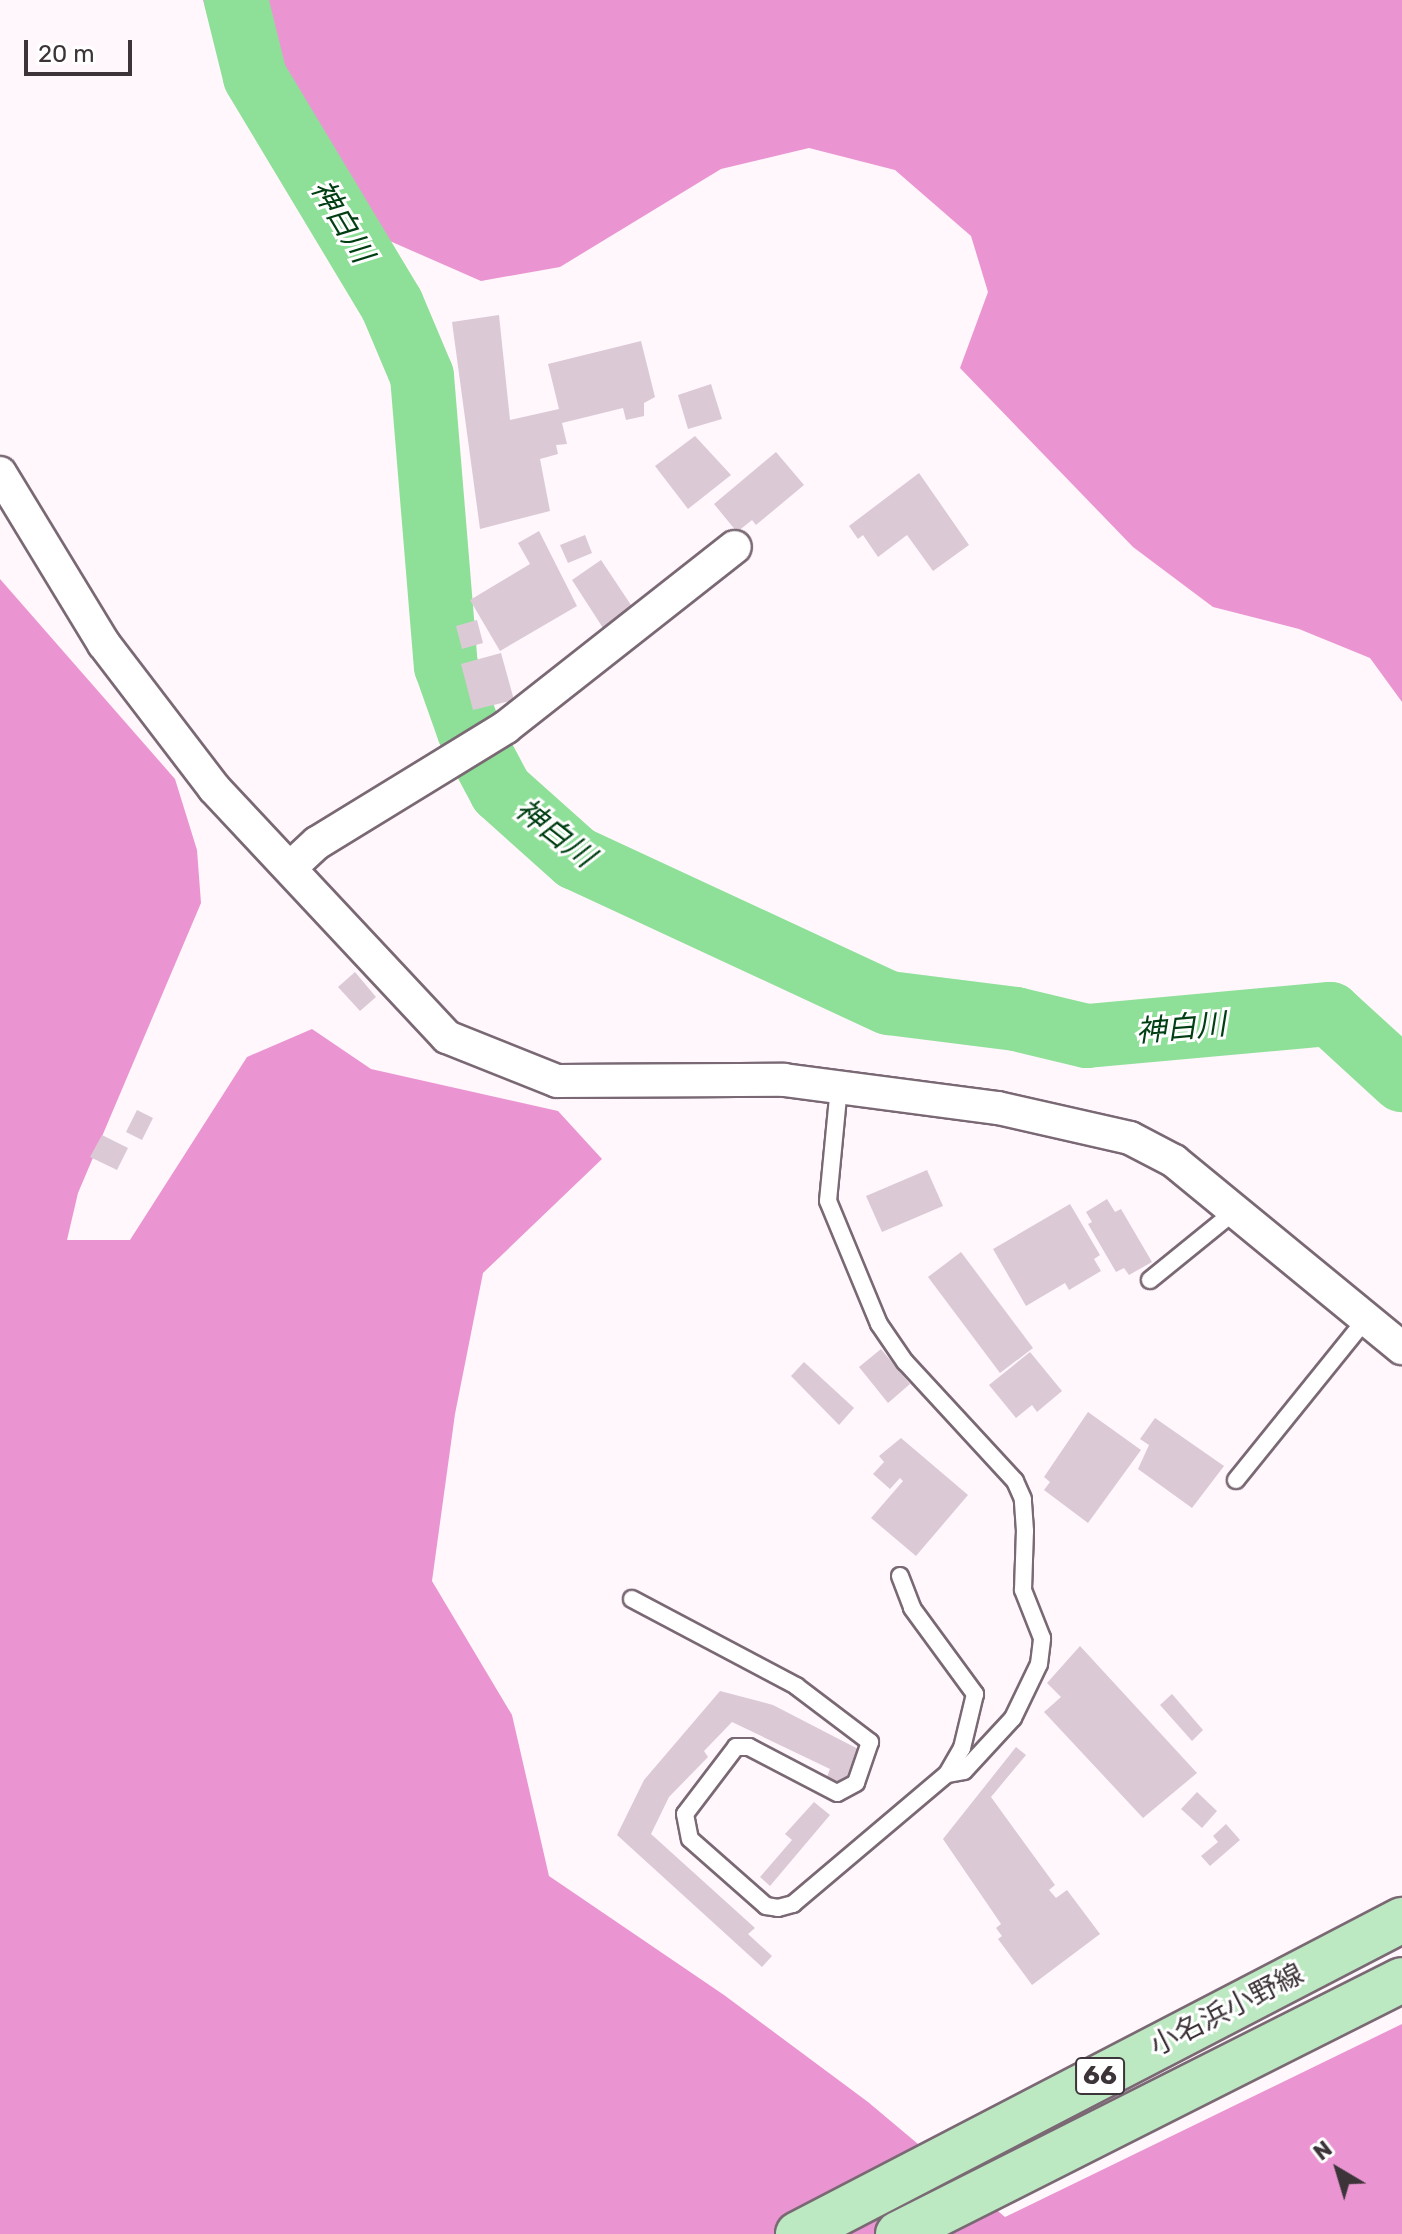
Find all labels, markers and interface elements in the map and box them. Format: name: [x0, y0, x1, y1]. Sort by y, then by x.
scale bar: [28, 24, 136, 74]
text: 20 m: [38, 40, 95, 68]
water label: 神白川: [303, 173, 381, 269]
water label: 神白川: [508, 791, 602, 875]
water label: 神白川: [1135, 1006, 1227, 1050]
street label: 小名浜小野線: [1145, 1957, 1309, 2063]
road number: 66: [1074, 2054, 1126, 2098]
north arrow: [1298, 2130, 1378, 2210]
text: N: [1308, 2135, 1337, 2166]

